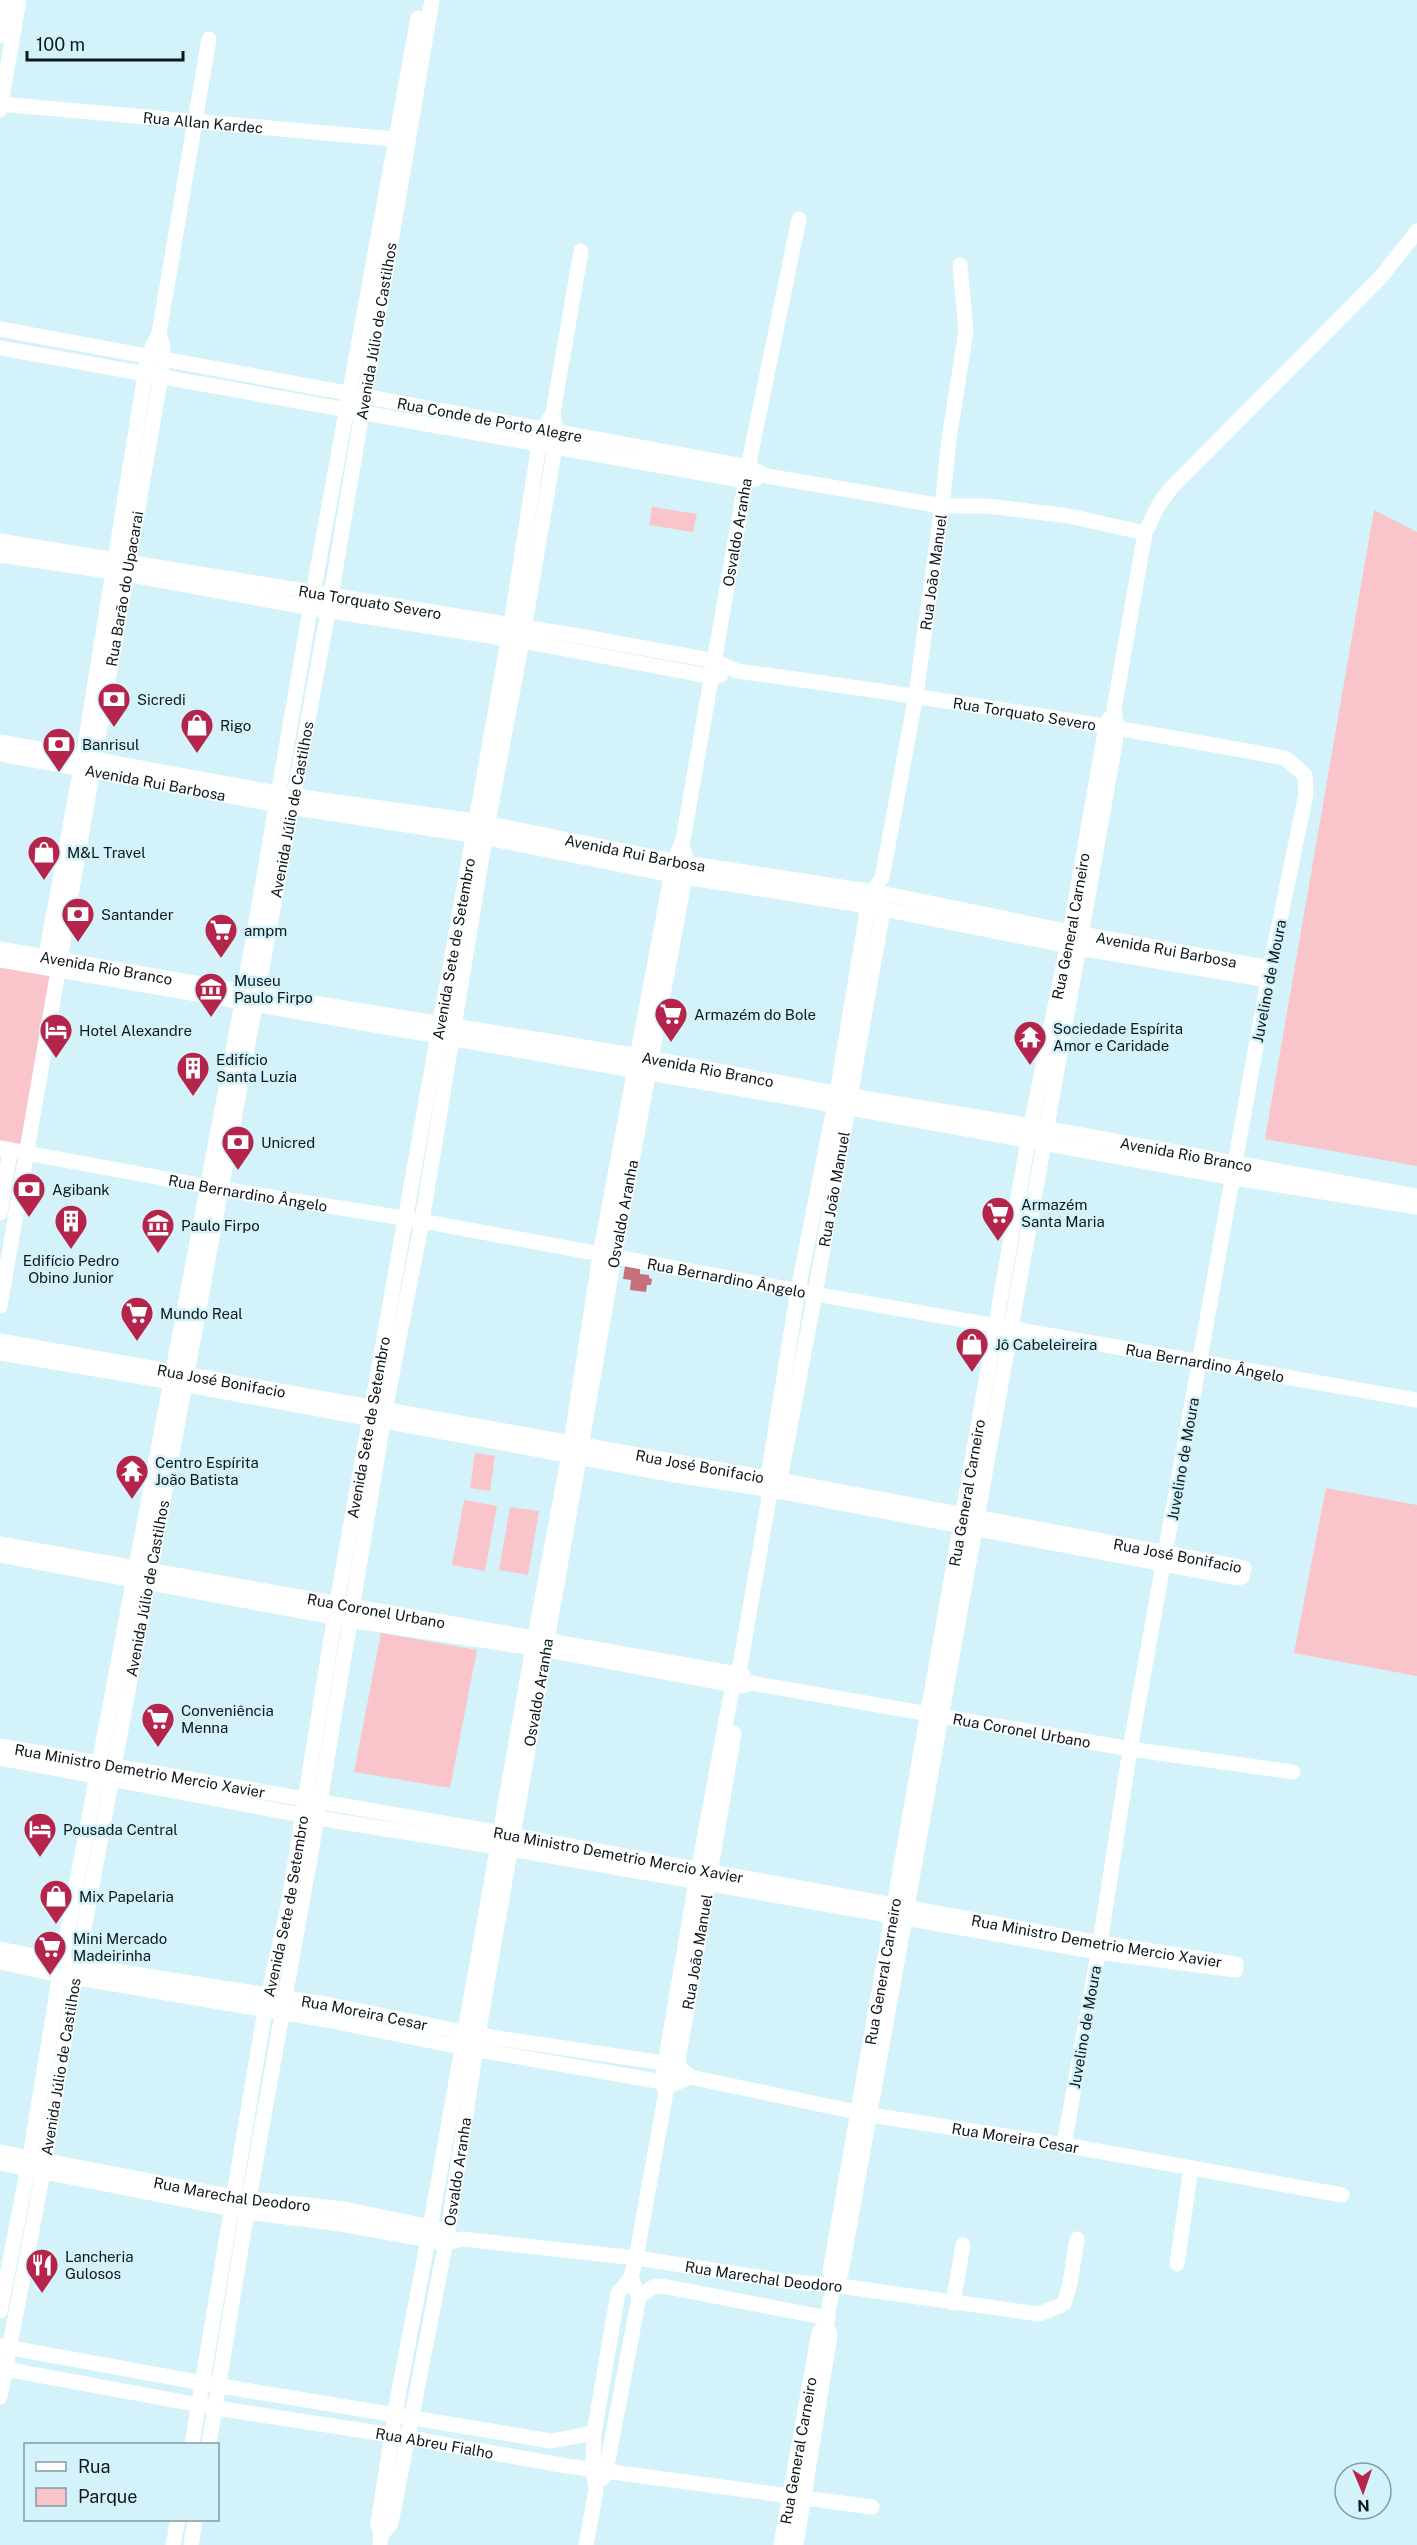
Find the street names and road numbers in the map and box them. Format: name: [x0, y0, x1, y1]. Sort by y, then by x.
street label: Rua Allan Kardec: [142, 108, 264, 136]
street label: Avenida Júlio de Castilhos: [353, 241, 399, 421]
street label: Rua Conde de Porto Alegre: [396, 394, 584, 445]
street label: Osvaldo Aranha: [719, 477, 754, 588]
street label: Rua Barão do Upacarai: [102, 510, 146, 668]
street label: Rua João Manuel: [916, 513, 949, 631]
street label: Rua Torquato Severo: [297, 582, 443, 622]
street label: Rua Torquato Severo: [952, 694, 1098, 733]
street label: Avenida Júlio de Castilhos: [267, 720, 316, 899]
street label: Avenida Rui Barbosa: [84, 761, 227, 804]
street label: Avenida Rui Barbosa: [564, 831, 707, 874]
street label: Rua General Carneiro: [1048, 851, 1092, 1001]
street label: Avenida Sete de Setembro: [429, 857, 478, 1041]
street label: Juvelino de Moura: [1249, 918, 1289, 1044]
street label: Avenida Rui Barbosa: [1095, 928, 1238, 970]
street label: Avenida Rio Branco: [39, 948, 174, 987]
street label: Avenida Rio Branco: [640, 1048, 775, 1090]
street label: Rua João Manuel: [815, 1130, 852, 1248]
street label: Avenida Rio Branco: [1119, 1134, 1254, 1174]
street label: Osvaldo Aranha: [604, 1158, 641, 1269]
street label: Rua Bernardino Ângelo: [167, 1171, 329, 1214]
street label: Rua Bernardino Ângelo: [646, 1255, 807, 1301]
street label: Avenida Sete de Setembro: [344, 1335, 393, 1519]
street label: Rua Bernardino Ângelo: [1124, 1340, 1286, 1385]
street label: Rua José Bonifacio: [156, 1361, 287, 1400]
street label: Juvelino de Moura: [1164, 1396, 1202, 1522]
street label: Rua General Carneiro: [945, 1418, 988, 1568]
street label: Rua José Bonifacio: [634, 1446, 766, 1486]
street label: Avenida Júlio de Castilhos: [122, 1499, 172, 1678]
street label: Rua José Bonifacio: [1112, 1535, 1243, 1575]
street label: Rua Coronel Urbano: [306, 1590, 447, 1631]
street label: Osvaldo Aranha: [520, 1637, 556, 1748]
street label: Rua Coronel Urbano: [952, 1710, 1092, 1751]
street label: Rua Ministro Demetrio Mercio Xavier: [13, 1740, 267, 1800]
street label: Avenida Sete de Setembro: [260, 1814, 311, 1998]
street label: Rua Ministro Demetrio Mercio Xavier: [492, 1823, 745, 1886]
street label: Rua João Manuel: [678, 1893, 715, 2011]
street label: Rua General Carneiro: [861, 1897, 904, 2046]
street label: Rua Ministro Demetrio Mercio Xavier: [970, 1911, 1223, 1970]
street label: Juvelino de Moura: [1066, 1964, 1104, 2090]
street label: Avenida Júlio de Castilhos: [37, 1977, 83, 2156]
street label: Rua Moreira Cesar: [300, 1992, 429, 2033]
street label: Osvaldo Aranha: [440, 2116, 474, 2227]
street label: Rua Moreira Cesar: [951, 2119, 1081, 2156]
street label: Rua Marechal Deodoro: [152, 2173, 312, 2214]
street label: Rua Marechal Deodoro: [684, 2257, 844, 2295]
street label: Rua General Carneiro: [776, 2376, 819, 2525]
street label: Rua Abreu Fialho: [374, 2424, 495, 2461]

